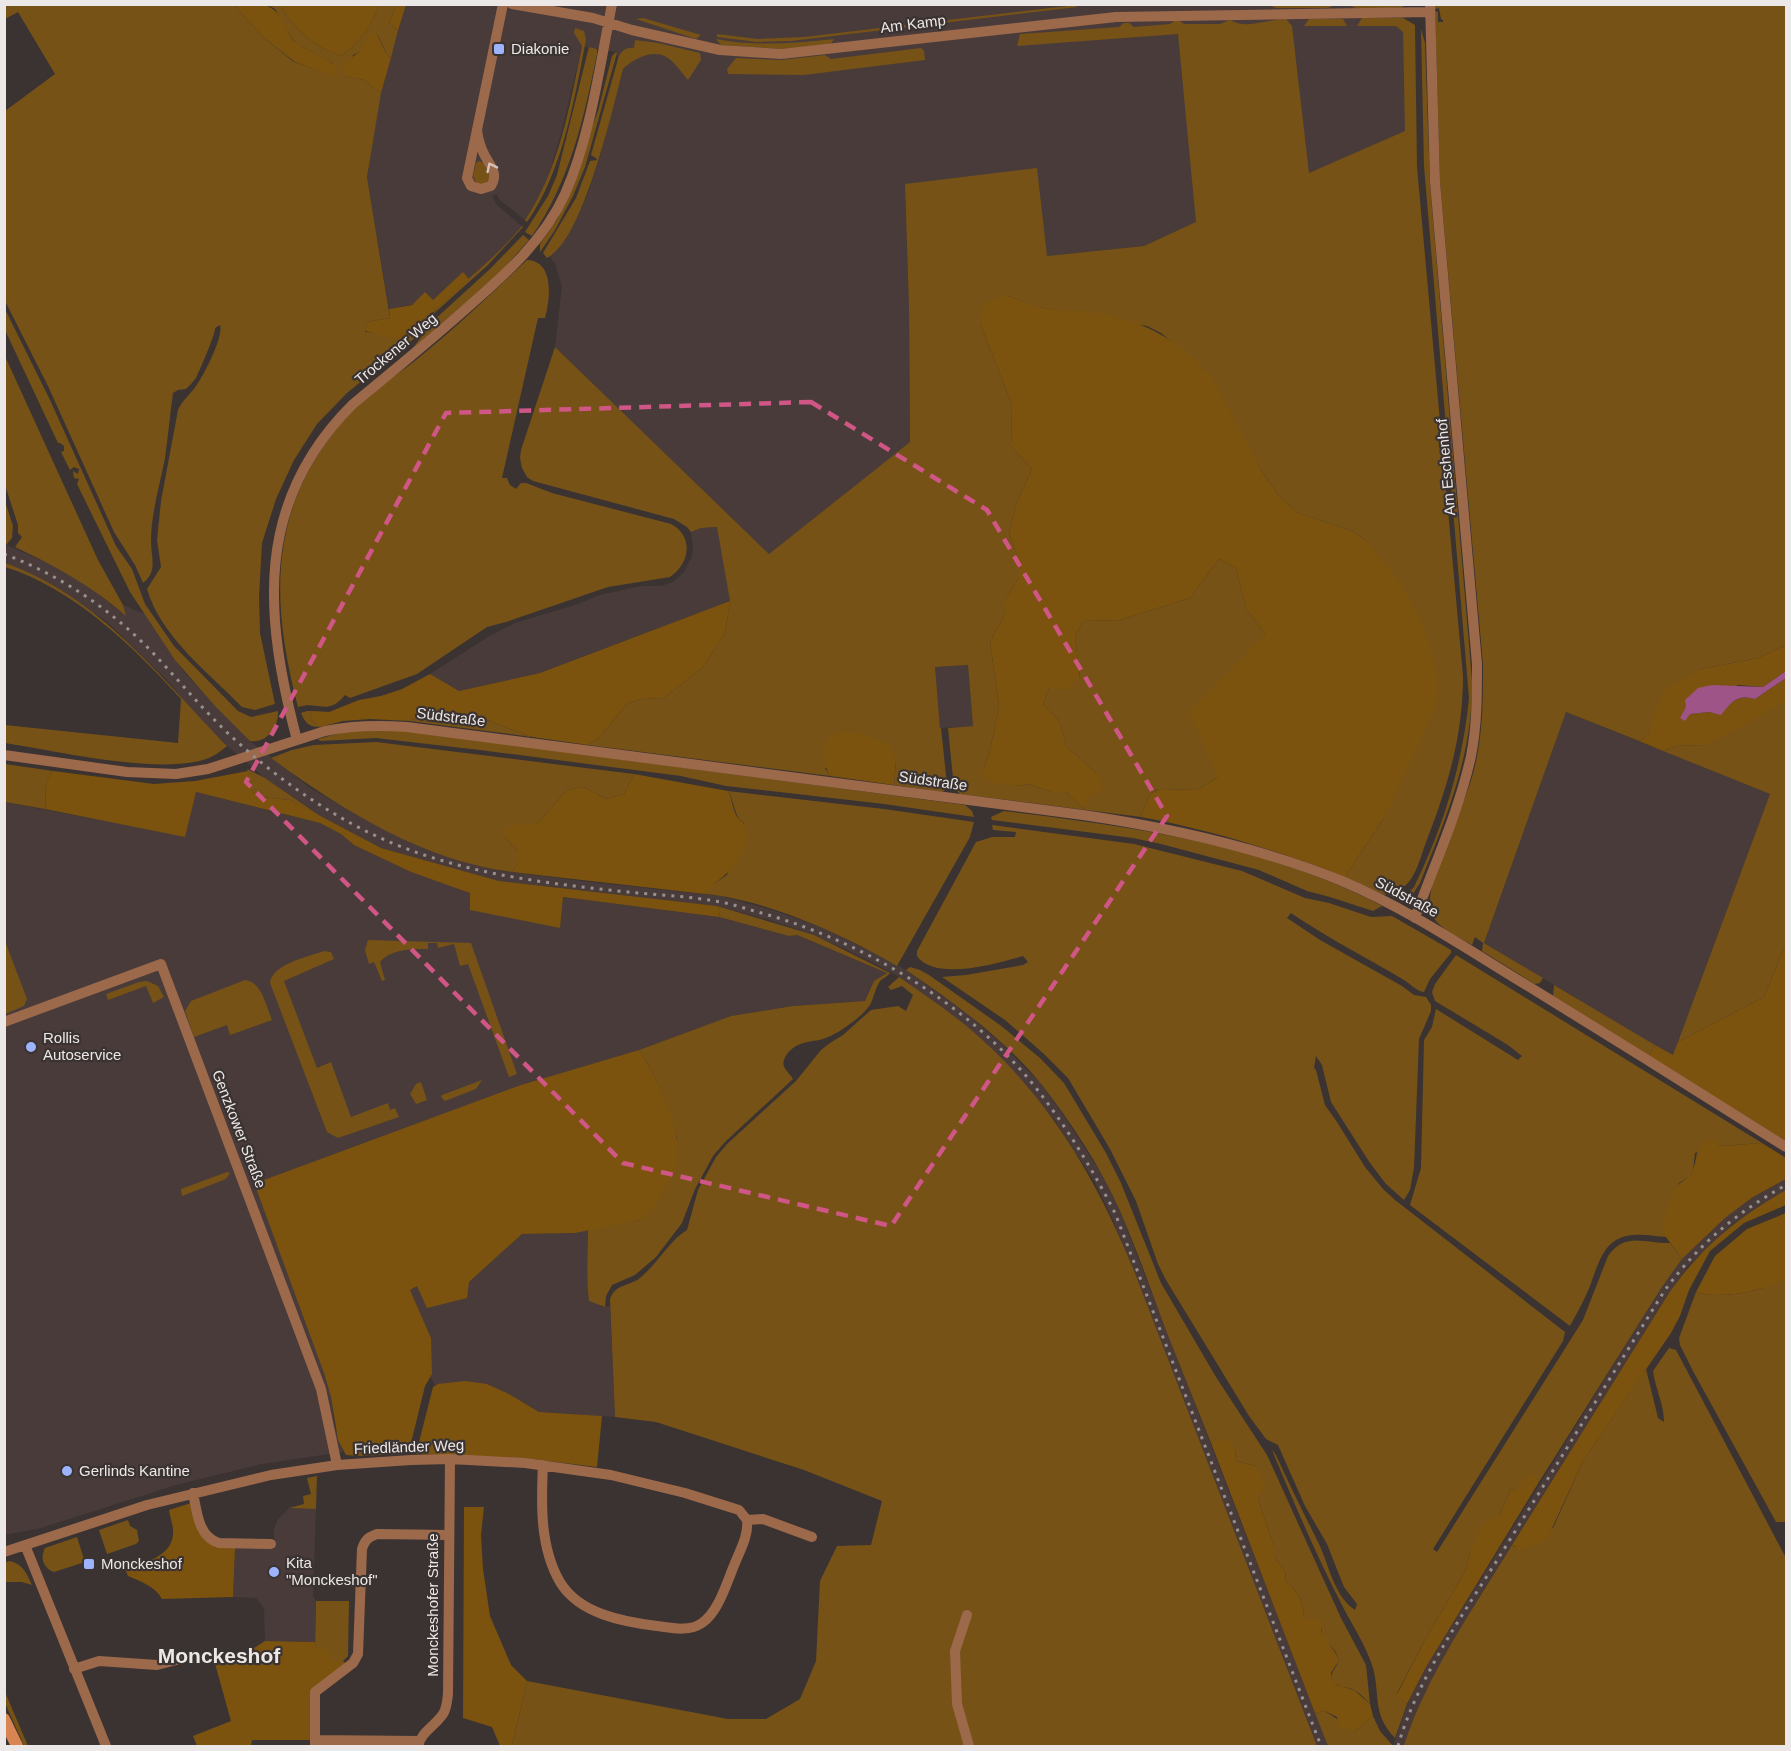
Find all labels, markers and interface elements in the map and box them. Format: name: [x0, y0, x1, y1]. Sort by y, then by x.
street label: Am Kamp: [879, 11, 947, 36]
place label: Diakonie: [511, 40, 569, 57]
marker: Diakonie: [492, 42, 506, 56]
one-way arrow: [486, 163, 498, 174]
street label: Trockener Weg: [351, 309, 440, 388]
street label: Am Eschenhof: [1433, 417, 1458, 516]
street label: Südstraße: [416, 704, 486, 729]
street label: Südstraße: [898, 767, 969, 794]
street label: Südstraße: [1373, 873, 1442, 920]
place label: Rollis Autoservice: [43, 1029, 121, 1063]
marker: Rollis Autoservice: [24, 1040, 38, 1054]
street label: Genzkower Straße: [209, 1067, 270, 1190]
street label: Friedländer Weg: [353, 1436, 465, 1457]
place label: Gerlinds Kantine: [79, 1462, 190, 1479]
marker: Gerlinds Kantine: [60, 1464, 74, 1478]
street label: Monckeshofer Straße: [424, 1533, 441, 1677]
place label: Kita "Monckeshof": [286, 1554, 378, 1588]
place label: Monckeshof: [101, 1555, 183, 1572]
marker: Monckeshof: [82, 1557, 96, 1571]
marker: Kita "Monckeshof": [267, 1565, 281, 1579]
district label: Monckeshof: [158, 1644, 281, 1667]

